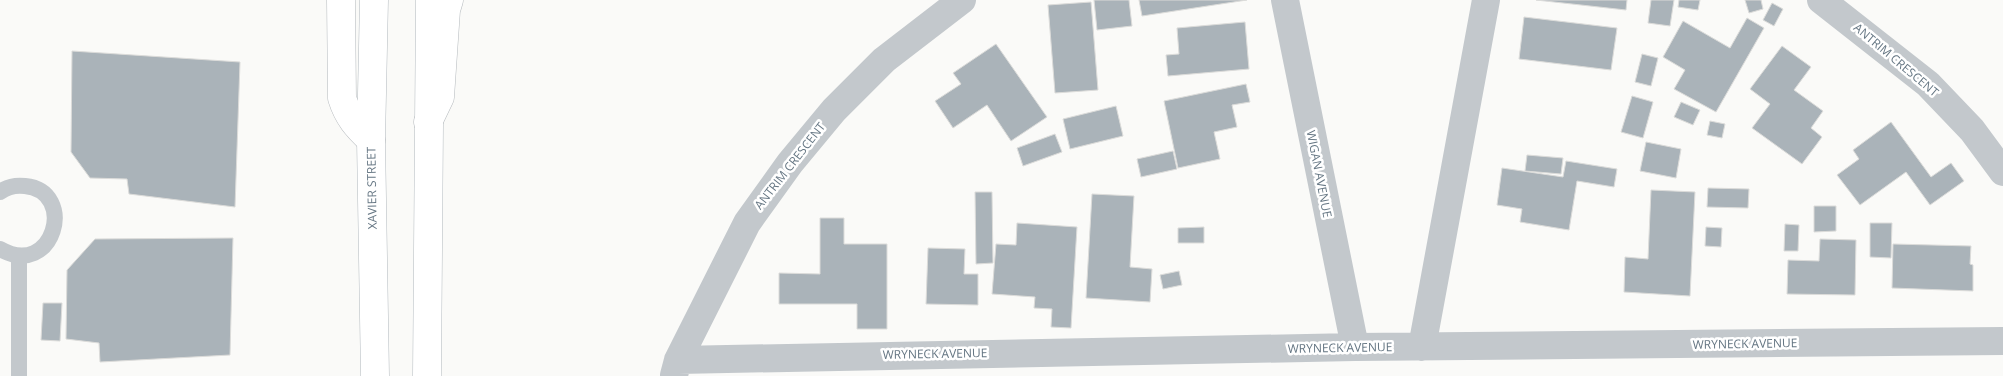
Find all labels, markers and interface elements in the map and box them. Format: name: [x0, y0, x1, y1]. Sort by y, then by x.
street label: ANTRIM CRESCENT: [1850, 19, 1943, 100]
street label: ANTRIM CRESCENT: [750, 118, 829, 213]
street label: WIGAN AVENUE: [1303, 129, 1336, 219]
street label: XAVIER STREET: [362, 146, 381, 230]
street label: WRYNECK AVENUE: [1692, 334, 1798, 353]
street label: WRYNECK AVENUE: [1287, 338, 1393, 357]
street label: WRYNECK AVENUE: [882, 344, 988, 363]

